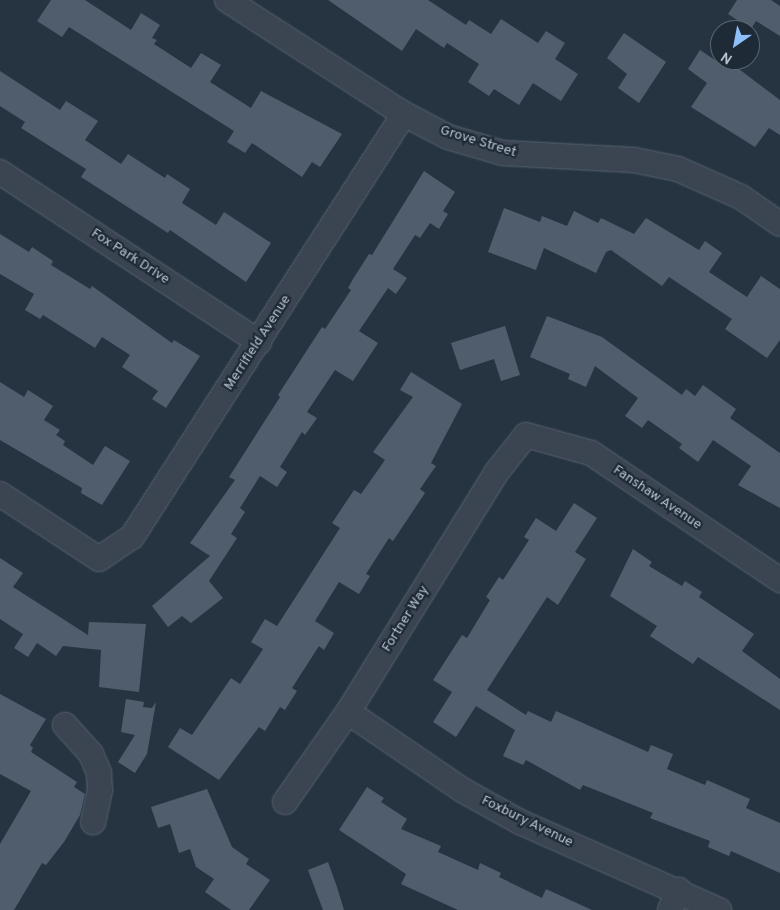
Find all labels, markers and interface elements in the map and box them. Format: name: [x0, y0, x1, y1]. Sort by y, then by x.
north arrow: [710, 20, 760, 70]
text: N: [718, 47, 736, 67]
street label: Grove Street: [438, 122, 518, 162]
street label: Fox Park Drive: [88, 225, 172, 289]
street label: Merrifield Avenue: [221, 292, 295, 394]
street label: Fanshaw Avenue: [609, 462, 705, 534]
street label: Fortner Way: [379, 583, 433, 655]
street label: Foxbury Avenue: [478, 792, 576, 852]

